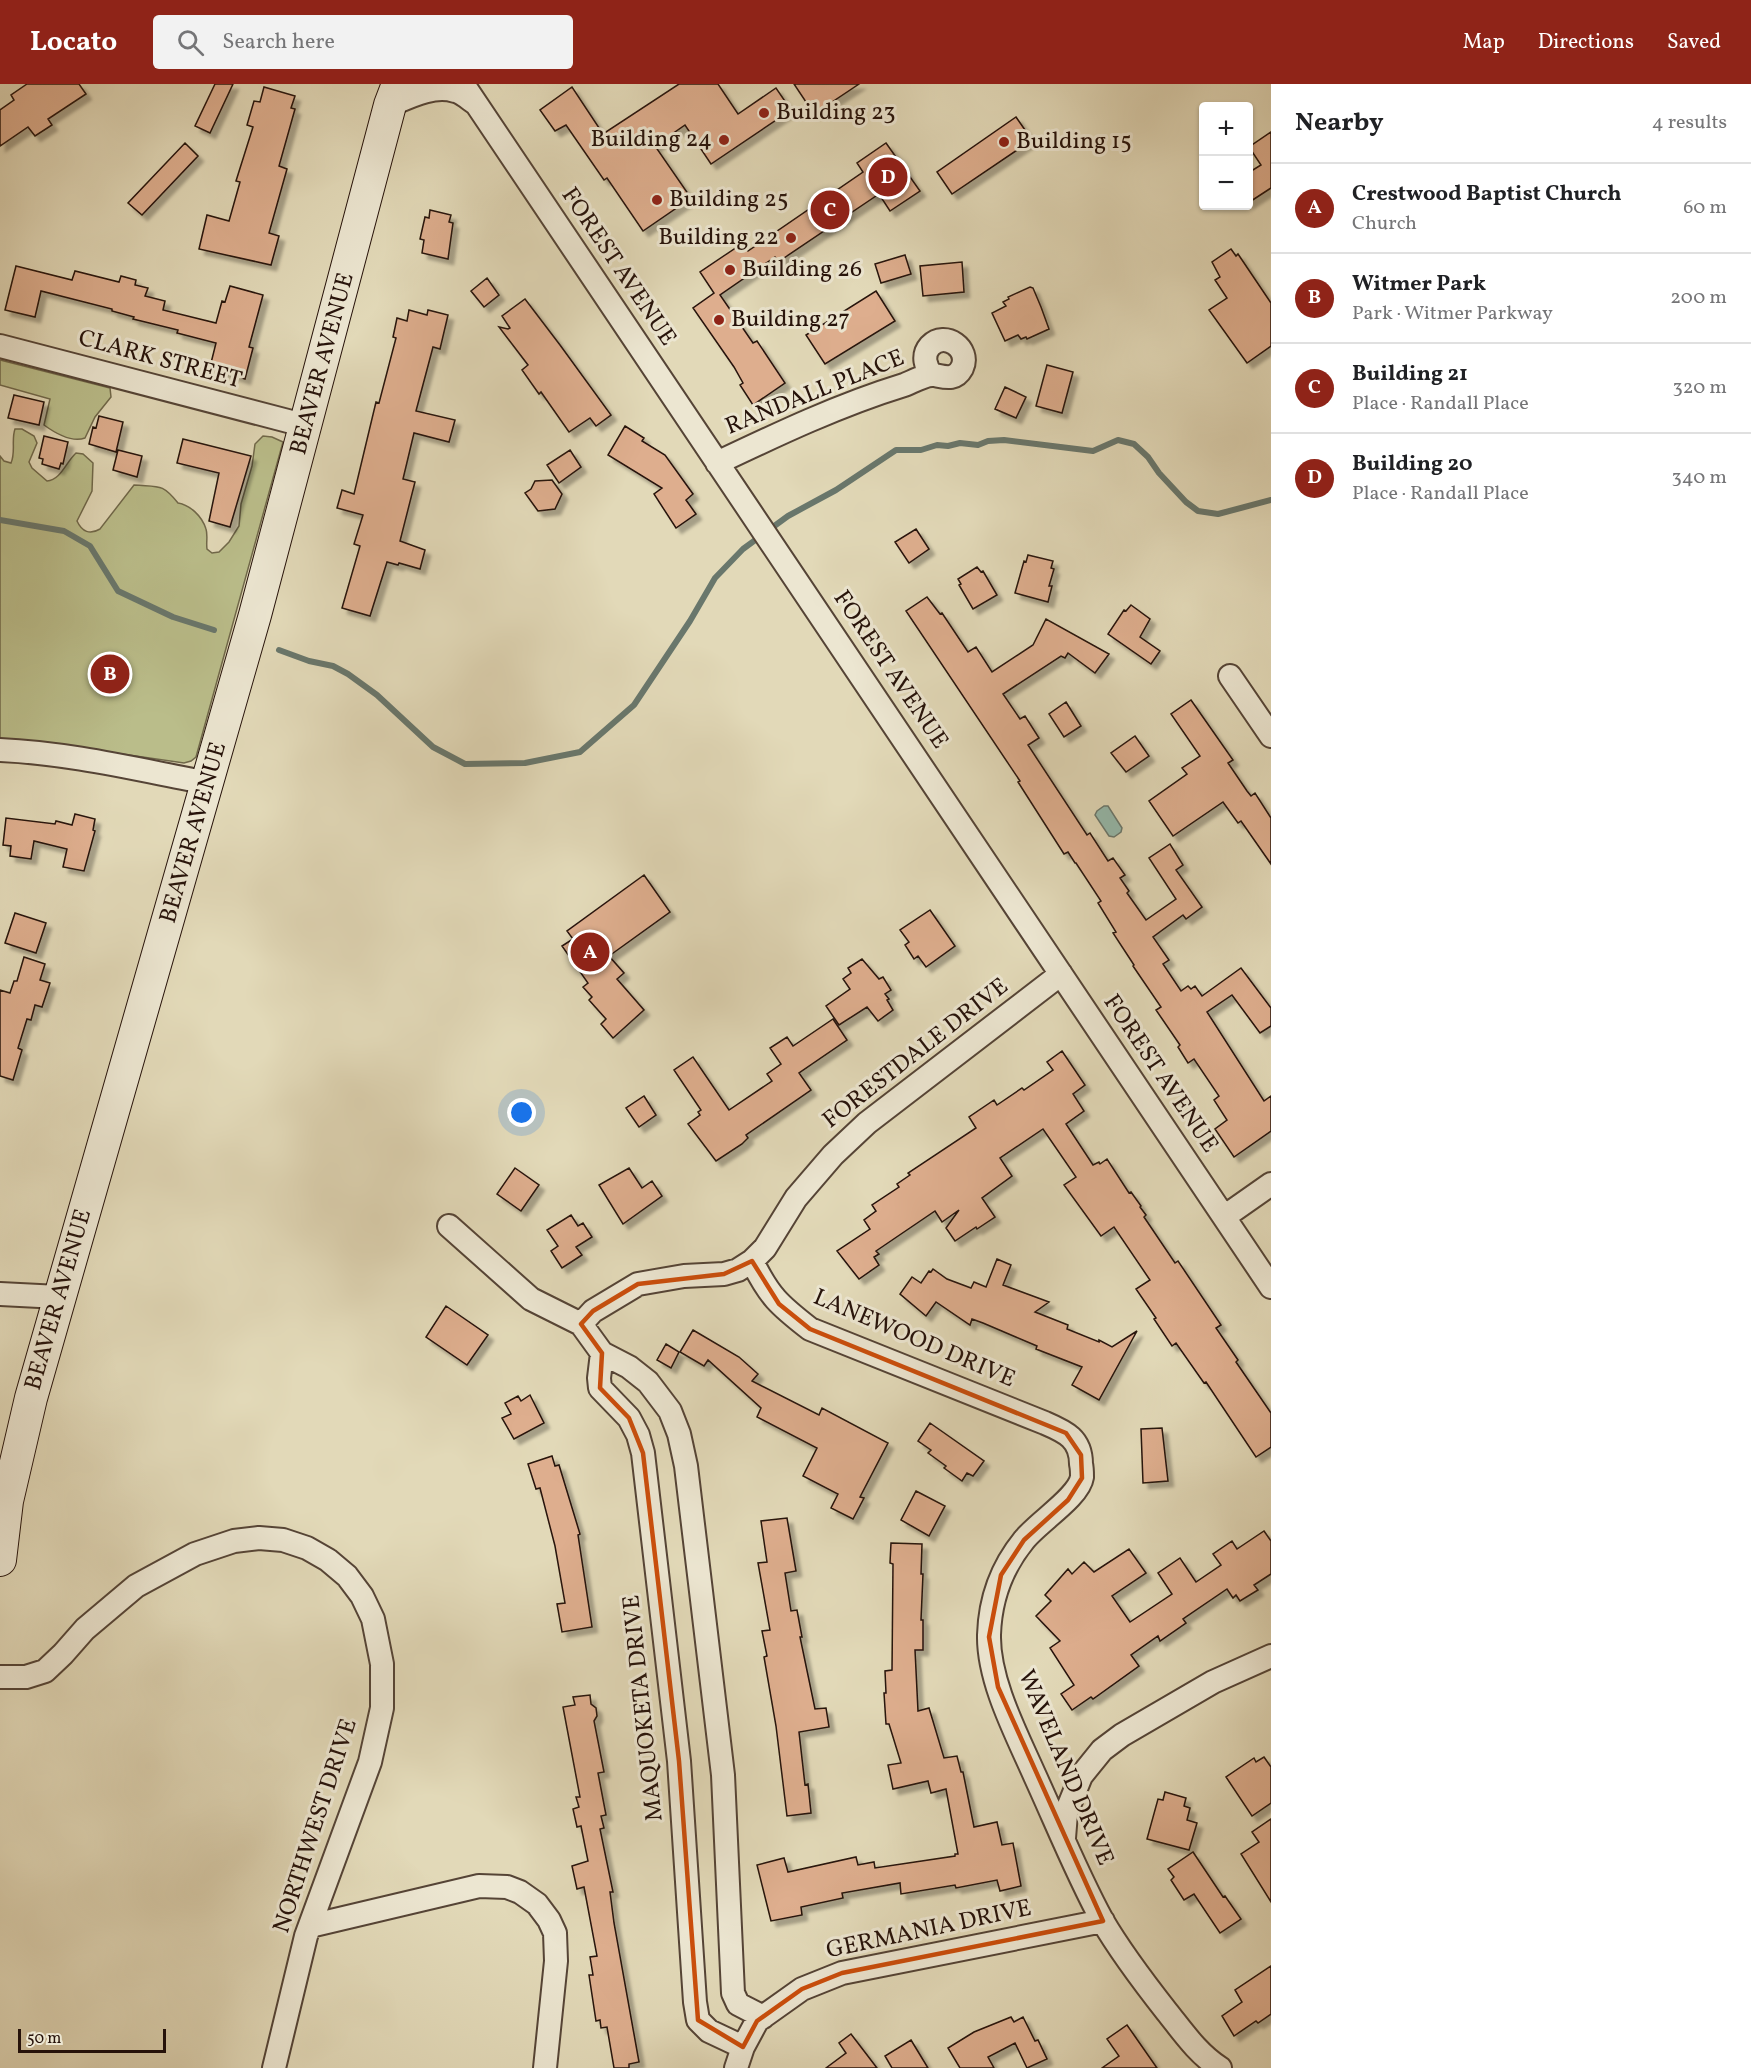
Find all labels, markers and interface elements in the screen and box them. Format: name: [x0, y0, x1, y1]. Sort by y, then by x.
search box: [153, 15, 573, 69]
text: Locato: [30, 23, 117, 62]
icon: search: [174, 26, 207, 59]
text: Search here: [222, 27, 335, 58]
text: Map: [1463, 28, 1505, 57]
text: Directions: [1538, 28, 1634, 57]
text: Saved: [1667, 28, 1721, 57]
place label: Building 23: [776, 96, 896, 130]
map controls: [1199, 102, 1253, 210]
button: +: [1199, 102, 1253, 156]
text: Nearby: [1295, 105, 1384, 141]
marker: Building 23: [757, 106, 771, 120]
text: 4 results: [1652, 109, 1727, 137]
place label: Building 24: [590, 123, 712, 157]
place label: Building 15: [1016, 125, 1132, 159]
marker: Building 24: [717, 133, 731, 147]
marker: Building 15: [997, 135, 1011, 149]
pin: D: [868, 154, 908, 200]
button: −: [1199, 156, 1253, 210]
text: Crestwood Baptist Church: [1352, 179, 1622, 210]
street label: FOREST AVENUE: [552, 181, 684, 353]
place label: Building 25: [669, 183, 788, 217]
pin: C: [810, 188, 850, 232]
marker: Building 25: [650, 193, 664, 207]
text: A: [1307, 194, 1322, 222]
text: 60 m: [1683, 194, 1727, 222]
text: Church: [1352, 210, 1417, 238]
place label: Building 22: [658, 221, 779, 255]
marker: Building 22: [784, 231, 798, 245]
place label: Building 26: [742, 253, 862, 287]
marker: Building 26: [723, 263, 737, 277]
street label: BEAVER AVENUE: [282, 269, 364, 459]
text: Witmer Park: [1352, 269, 1486, 300]
text: B: [1308, 284, 1321, 312]
text: 200 m: [1670, 284, 1727, 312]
text: Park · Witmer Parkway: [1352, 300, 1553, 328]
place label: Building 27: [731, 303, 850, 337]
marker: Building 27: [712, 313, 726, 327]
street label: CLARK STREET: [74, 322, 246, 398]
street label: RANDALL PLACE: [720, 342, 910, 444]
text: Building 21: [1352, 359, 1468, 390]
text: C: [1308, 374, 1321, 402]
text: 320 m: [1672, 374, 1727, 402]
text: Place · Randall Place: [1352, 390, 1529, 418]
text: Building 20: [1352, 449, 1472, 480]
text: D: [1307, 464, 1322, 492]
text: 340 m: [1671, 464, 1727, 492]
text: Place · Randall Place: [1352, 480, 1529, 508]
street label: FOREST AVENUE: [824, 584, 956, 756]
pin: B: [90, 652, 130, 696]
street label: BEAVER AVENUE: [152, 738, 236, 928]
pin: A: [570, 930, 610, 974]
street label: FORESTDALE DRIVE: [816, 971, 1016, 1137]
street label: FOREST AVENUE: [1094, 988, 1226, 1160]
your location: [507, 1098, 536, 1127]
street label: BEAVER AVENUE: [17, 1205, 101, 1395]
street label: LANEWOOD DRIVE: [808, 1281, 1020, 1397]
street label: MAQUOKETA DRIVE: [615, 1593, 673, 1823]
street label: WAVELAND DRIVE: [1008, 1665, 1122, 1871]
street label: NORTHWEST DRIVE: [265, 1714, 367, 1938]
street label: GERMANIA DRIVE: [823, 1892, 1035, 1968]
scale bar: [18, 2026, 166, 2054]
text: 50 m: [27, 2028, 61, 2050]

